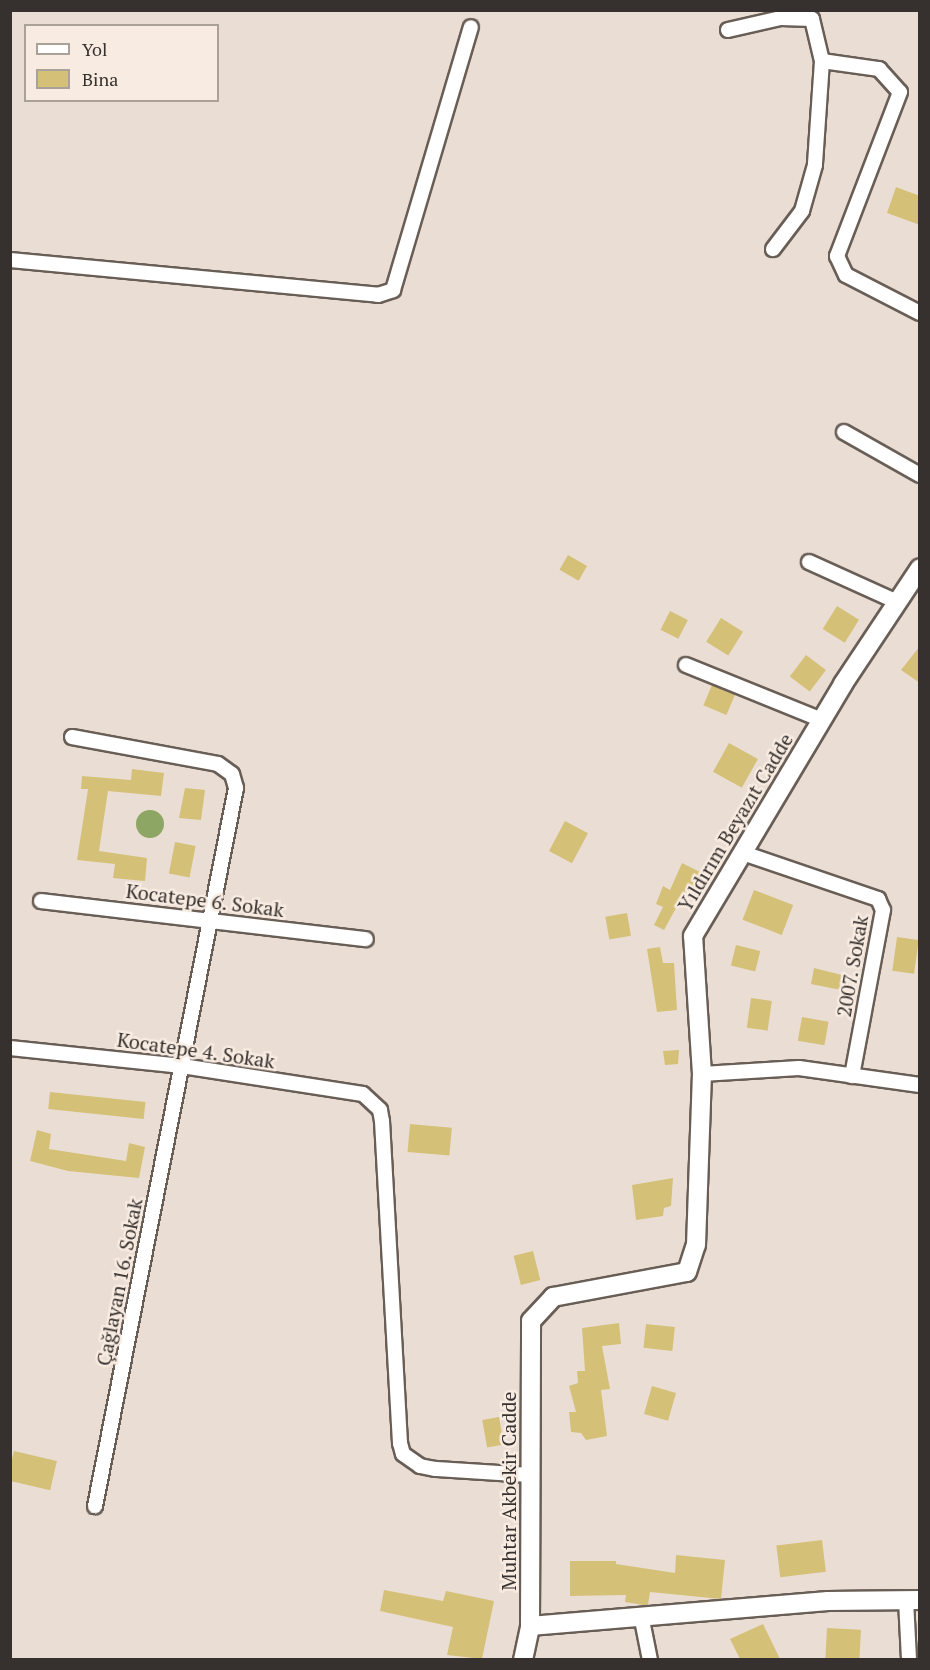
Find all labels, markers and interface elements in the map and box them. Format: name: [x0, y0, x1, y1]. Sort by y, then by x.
legend: [24, 24, 219, 102]
text: Yol: [82, 37, 107, 61]
text: Bina: [82, 67, 118, 91]
street label: Yıldırım Beyazıt Cadde: [672, 729, 798, 915]
street label: Kocatepe 6. Sokak: [124, 878, 286, 922]
street label: 2007. Sokak: [831, 913, 873, 1019]
street label: Kocatepe 4. Sokak: [115, 1027, 277, 1073]
street label: Çağlayan 16. Sokak: [91, 1196, 147, 1368]
street label: Muhtar Akbekir Cadde: [496, 1391, 520, 1591]

